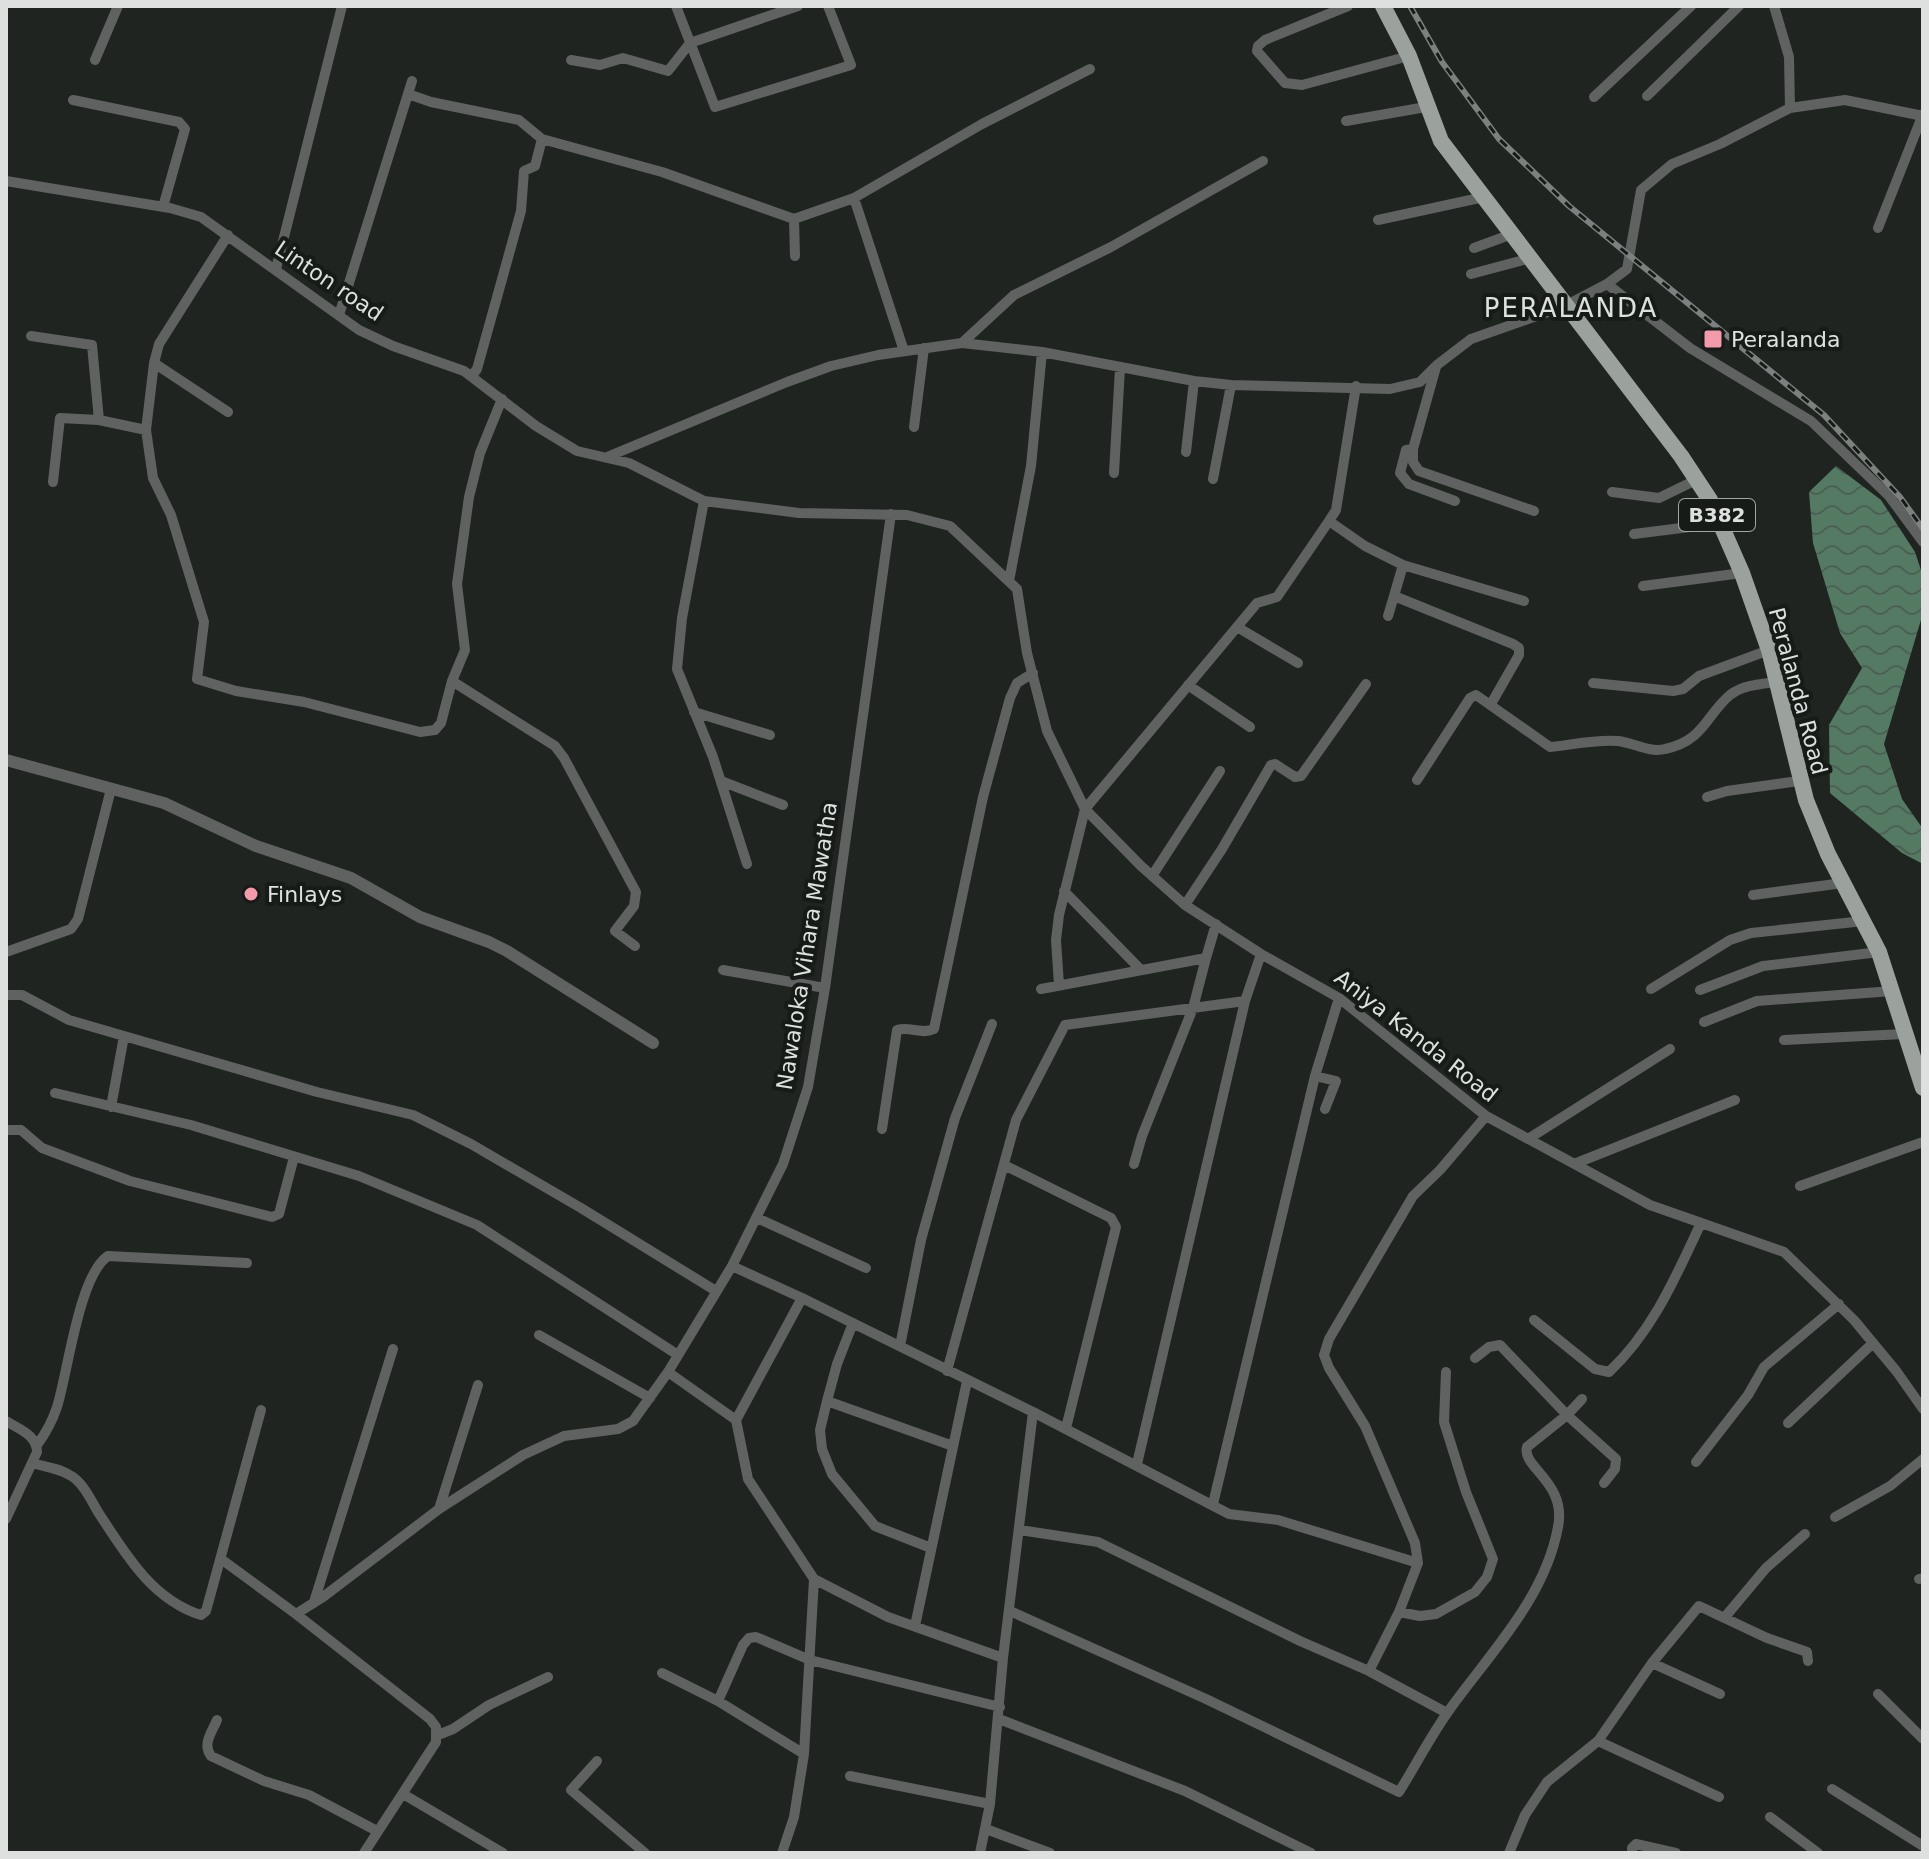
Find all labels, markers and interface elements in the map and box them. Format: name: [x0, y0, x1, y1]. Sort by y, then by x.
street label: Linton road: [270, 236, 388, 326]
district label: PERALANDA: [1484, 293, 1658, 323]
place label: Peralanda: [1731, 327, 1841, 352]
marker: Peralanda: [1702, 328, 1724, 350]
road number: B382: [1679, 499, 1755, 531]
street label: Peralanda Road: [1764, 605, 1832, 777]
street label: Nawaloka Vihara Mawatha: [772, 800, 842, 1092]
place label: Finlays: [267, 882, 342, 907]
marker: Finlays: [242, 885, 260, 903]
street label: Aniya Kanda Road: [1330, 965, 1502, 1107]

